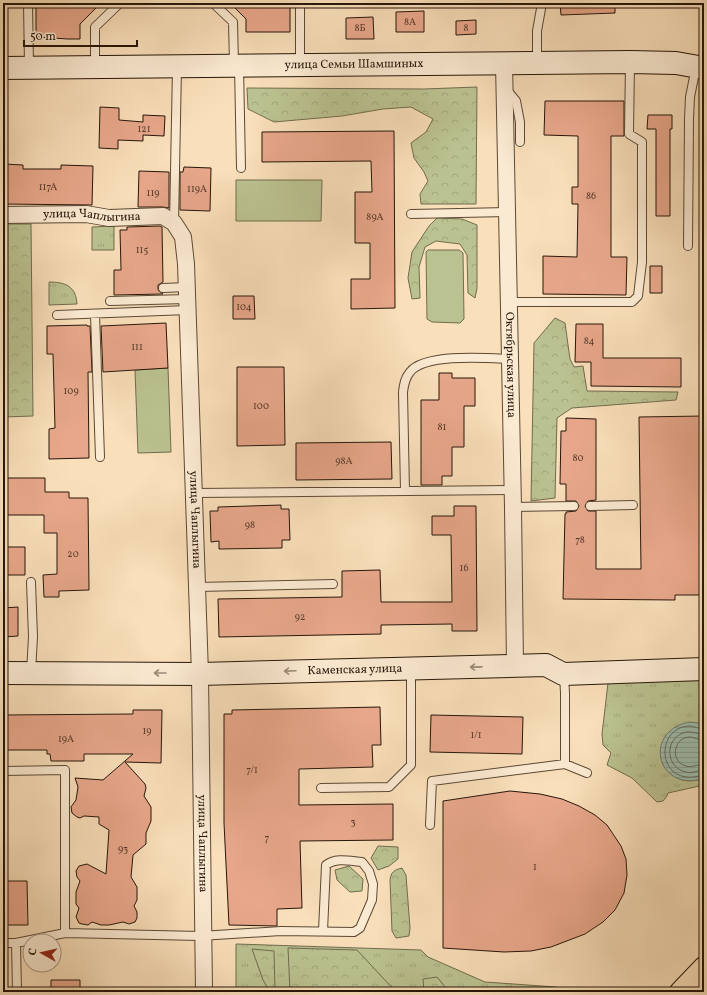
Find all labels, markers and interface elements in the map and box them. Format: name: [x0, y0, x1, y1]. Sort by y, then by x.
house number: 8А: [404, 15, 416, 29]
house number: 8Б: [354, 21, 366, 35]
house number: 8: [463, 21, 469, 35]
scale bar: [24, 22, 137, 48]
text: 50 m: [30, 29, 56, 45]
street label: улица Семьи Шамшиных: [284, 56, 424, 73]
house number: 121: [137, 122, 151, 136]
house number: 117А: [39, 180, 57, 194]
house number: 119А: [187, 182, 207, 196]
house number: 119: [147, 186, 159, 200]
house number: 86: [586, 189, 596, 203]
street label: улица Чаплыгина: [43, 206, 141, 226]
house number: 89А: [366, 210, 384, 224]
house number: 115: [136, 243, 148, 257]
house number: 104: [236, 300, 252, 314]
street label: Октябрьская улица: [501, 312, 519, 418]
house number: 84: [584, 334, 594, 348]
house number: 111: [131, 340, 143, 354]
house number: 109: [63, 384, 79, 398]
house number: 100: [253, 399, 269, 413]
house number: 81: [438, 420, 447, 434]
house number: 80: [572, 451, 584, 465]
house number: 98А: [335, 454, 353, 468]
street label: улица Чаплыгина: [185, 470, 204, 569]
house number: 98: [245, 518, 255, 532]
house number: 78: [575, 533, 585, 547]
house number: 20: [67, 547, 79, 561]
house number: 16: [460, 561, 468, 575]
house number: 92: [295, 610, 305, 624]
street label: Каменская улица: [307, 661, 403, 679]
one-way arrow: [470, 663, 483, 671]
one-way arrow: [284, 667, 297, 675]
one-way arrow: [154, 669, 167, 677]
house number: 19: [142, 724, 152, 738]
house number: 1/1: [470, 728, 482, 742]
house number: 19А: [58, 732, 74, 746]
house number: 7/1: [246, 763, 258, 777]
street label: улица Чаплыгина: [194, 794, 211, 893]
house number: 3: [350, 815, 356, 829]
house number: 7: [265, 831, 270, 845]
house number: 93: [118, 842, 128, 856]
house number: 1: [533, 860, 537, 874]
north arrow: [22, 933, 62, 973]
text: С: [26, 947, 42, 956]

